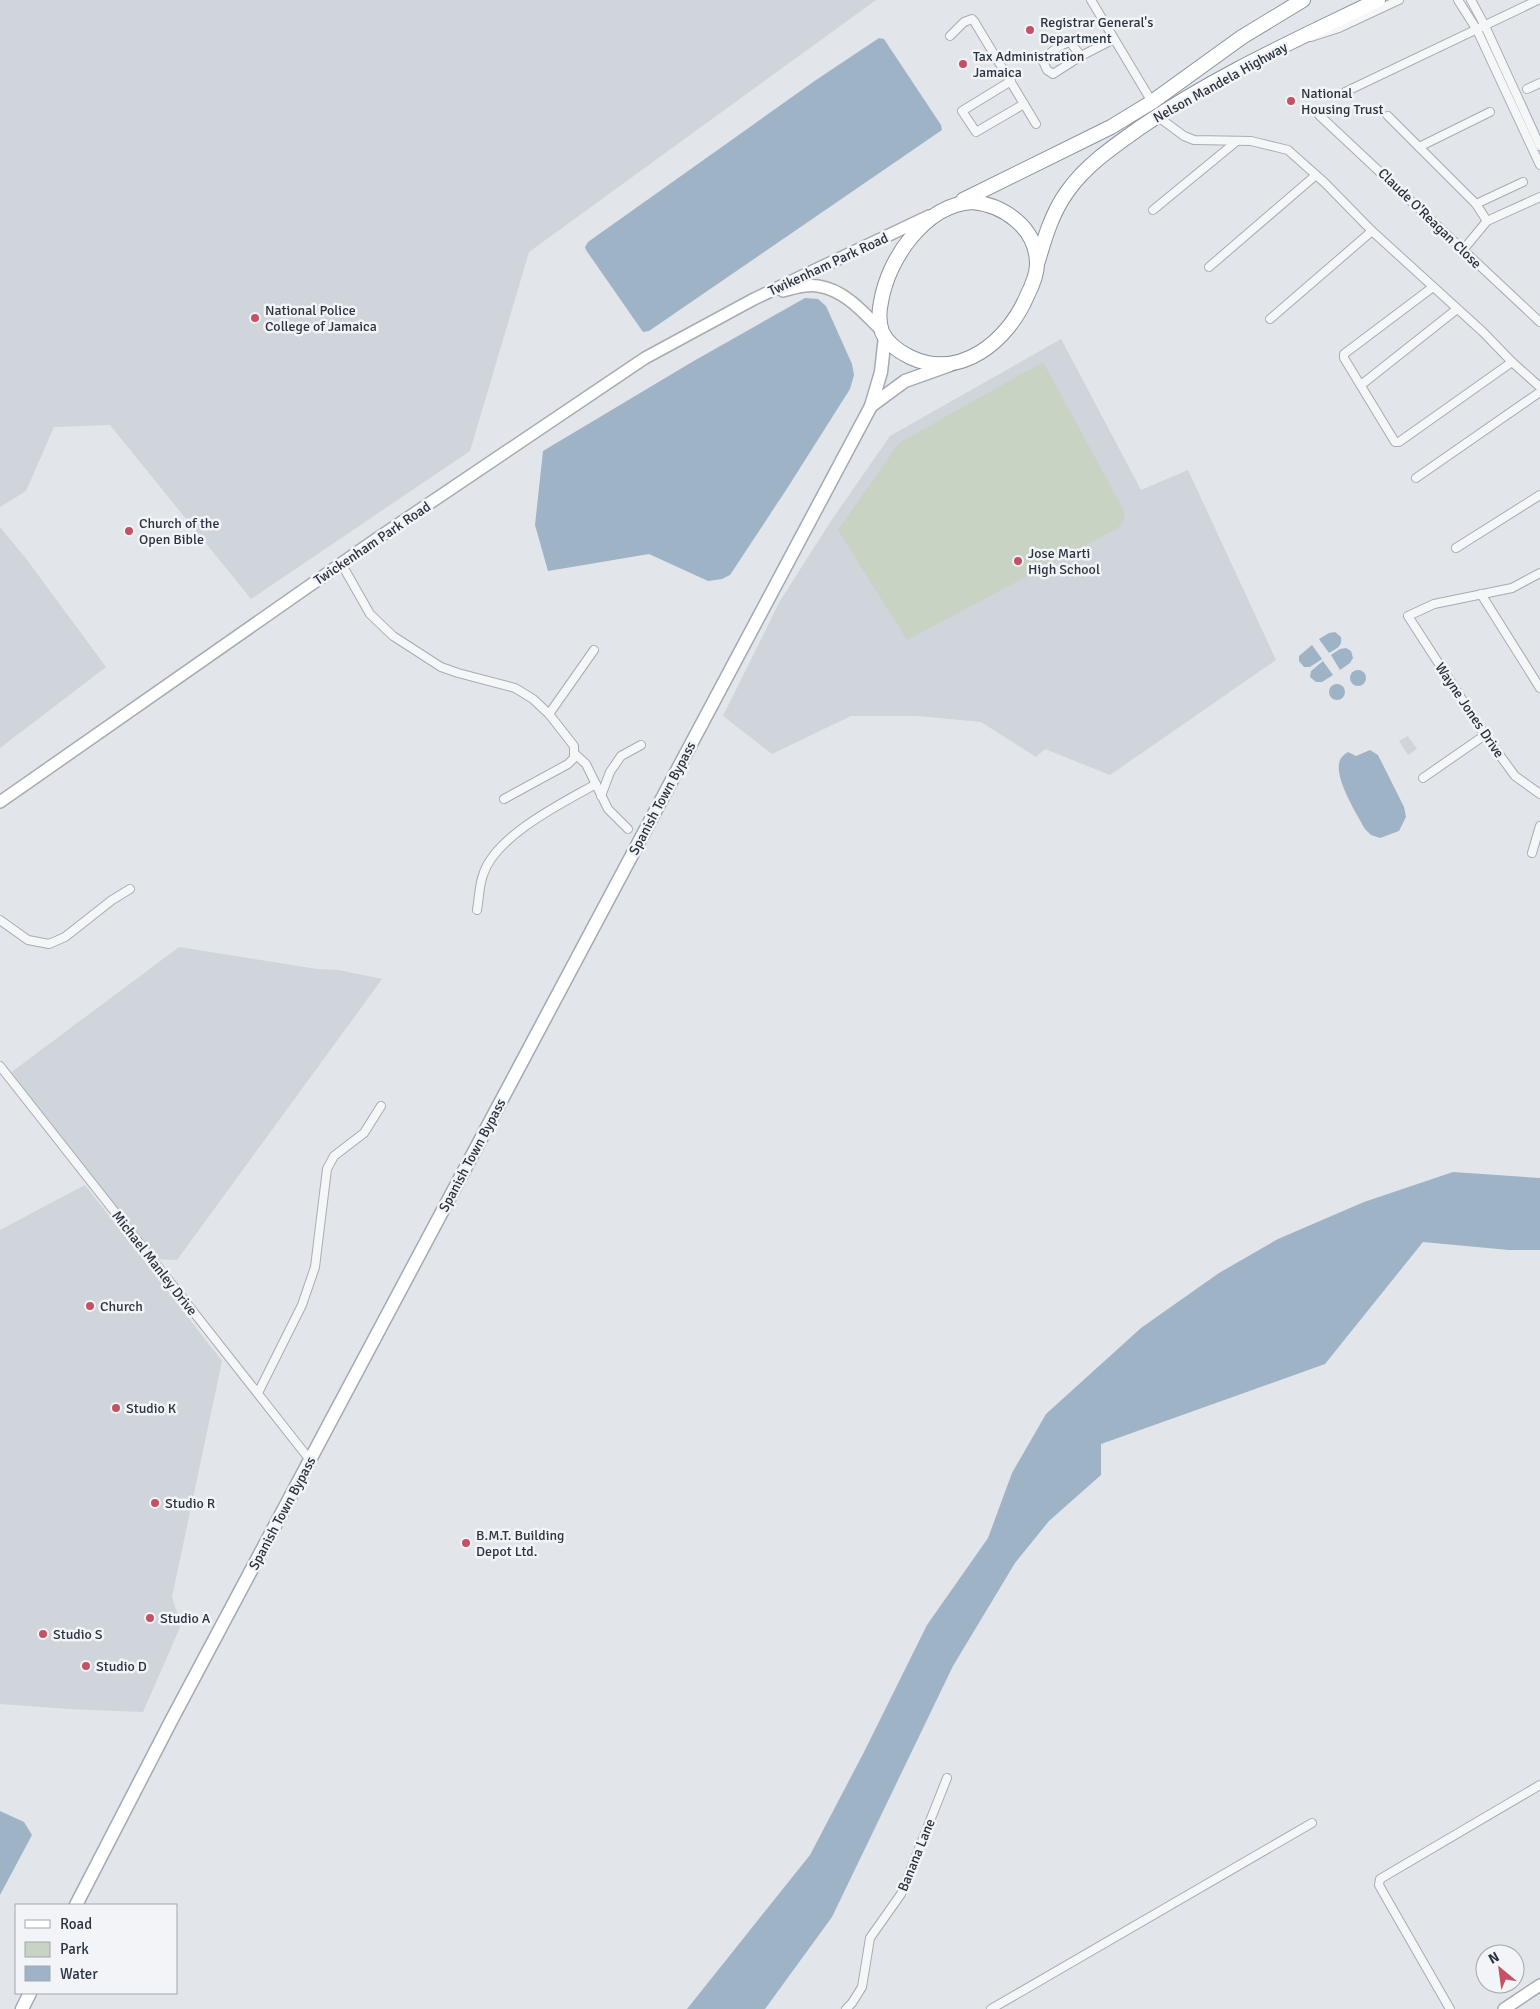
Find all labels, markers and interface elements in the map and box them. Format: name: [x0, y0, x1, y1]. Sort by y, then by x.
place label: Registrar General's Department: [1040, 14, 1153, 47]
marker: Registrar General's Department: [1024, 24, 1036, 36]
street label: Nelson Mandela Highway: [1150, 38, 1291, 126]
place label: Tax Administration Jamaica: [973, 48, 1085, 81]
marker: Tax Administration Jamaica: [957, 58, 969, 70]
place label: National Housing Trust: [1301, 85, 1384, 118]
marker: National Housing Trust: [1285, 95, 1297, 107]
street label: Claude O'Reagan Close: [1374, 165, 1485, 272]
street label: Twikenham Park Road: [766, 229, 891, 300]
place label: National Police College of Jamaica: [265, 302, 377, 335]
marker: National Police College of Jamaica: [249, 312, 261, 324]
street label: Twickenham Park Road: [311, 498, 434, 589]
place label: Church of the Open Bible: [139, 515, 219, 548]
marker: Church of the Open Bible: [123, 525, 135, 537]
place label: Jose Marti High School: [1028, 545, 1100, 578]
marker: Jose Marti High School: [1012, 555, 1024, 567]
street label: Wayne Jones Drive: [1431, 659, 1508, 761]
street label: Spanish Town Bypass: [625, 739, 699, 858]
street label: Spanish Town Bypass: [435, 1096, 509, 1215]
street label: Michael Manley Drive: [108, 1208, 201, 1319]
place label: Church: [100, 1298, 143, 1315]
marker: Church: [84, 1300, 96, 1312]
place label: Studio K: [126, 1400, 177, 1417]
marker: Studio K: [110, 1402, 122, 1414]
street label: Spanish Town Bypass: [245, 1454, 319, 1573]
place label: Studio R: [165, 1495, 215, 1512]
marker: Studio R: [149, 1497, 161, 1509]
place label: B.M.T. Building Depot Ltd.: [476, 1527, 565, 1560]
marker: B.M.T. Building Depot Ltd.: [460, 1537, 472, 1549]
place label: Studio A: [160, 1610, 211, 1627]
marker: Studio A: [144, 1612, 156, 1624]
place label: Studio S: [53, 1626, 103, 1643]
marker: Studio S: [37, 1628, 49, 1640]
place label: Studio D: [96, 1658, 147, 1675]
marker: Studio D: [80, 1660, 92, 1672]
street label: Banana Lane: [894, 1816, 939, 1894]
legend: [15, 1904, 178, 1994]
text: Road: [60, 1915, 92, 1933]
text: Park: [60, 1940, 89, 1958]
north arrow: [1475, 1944, 1525, 1994]
text: N: [1486, 1948, 1502, 1968]
text: Water: [60, 1965, 98, 1983]

